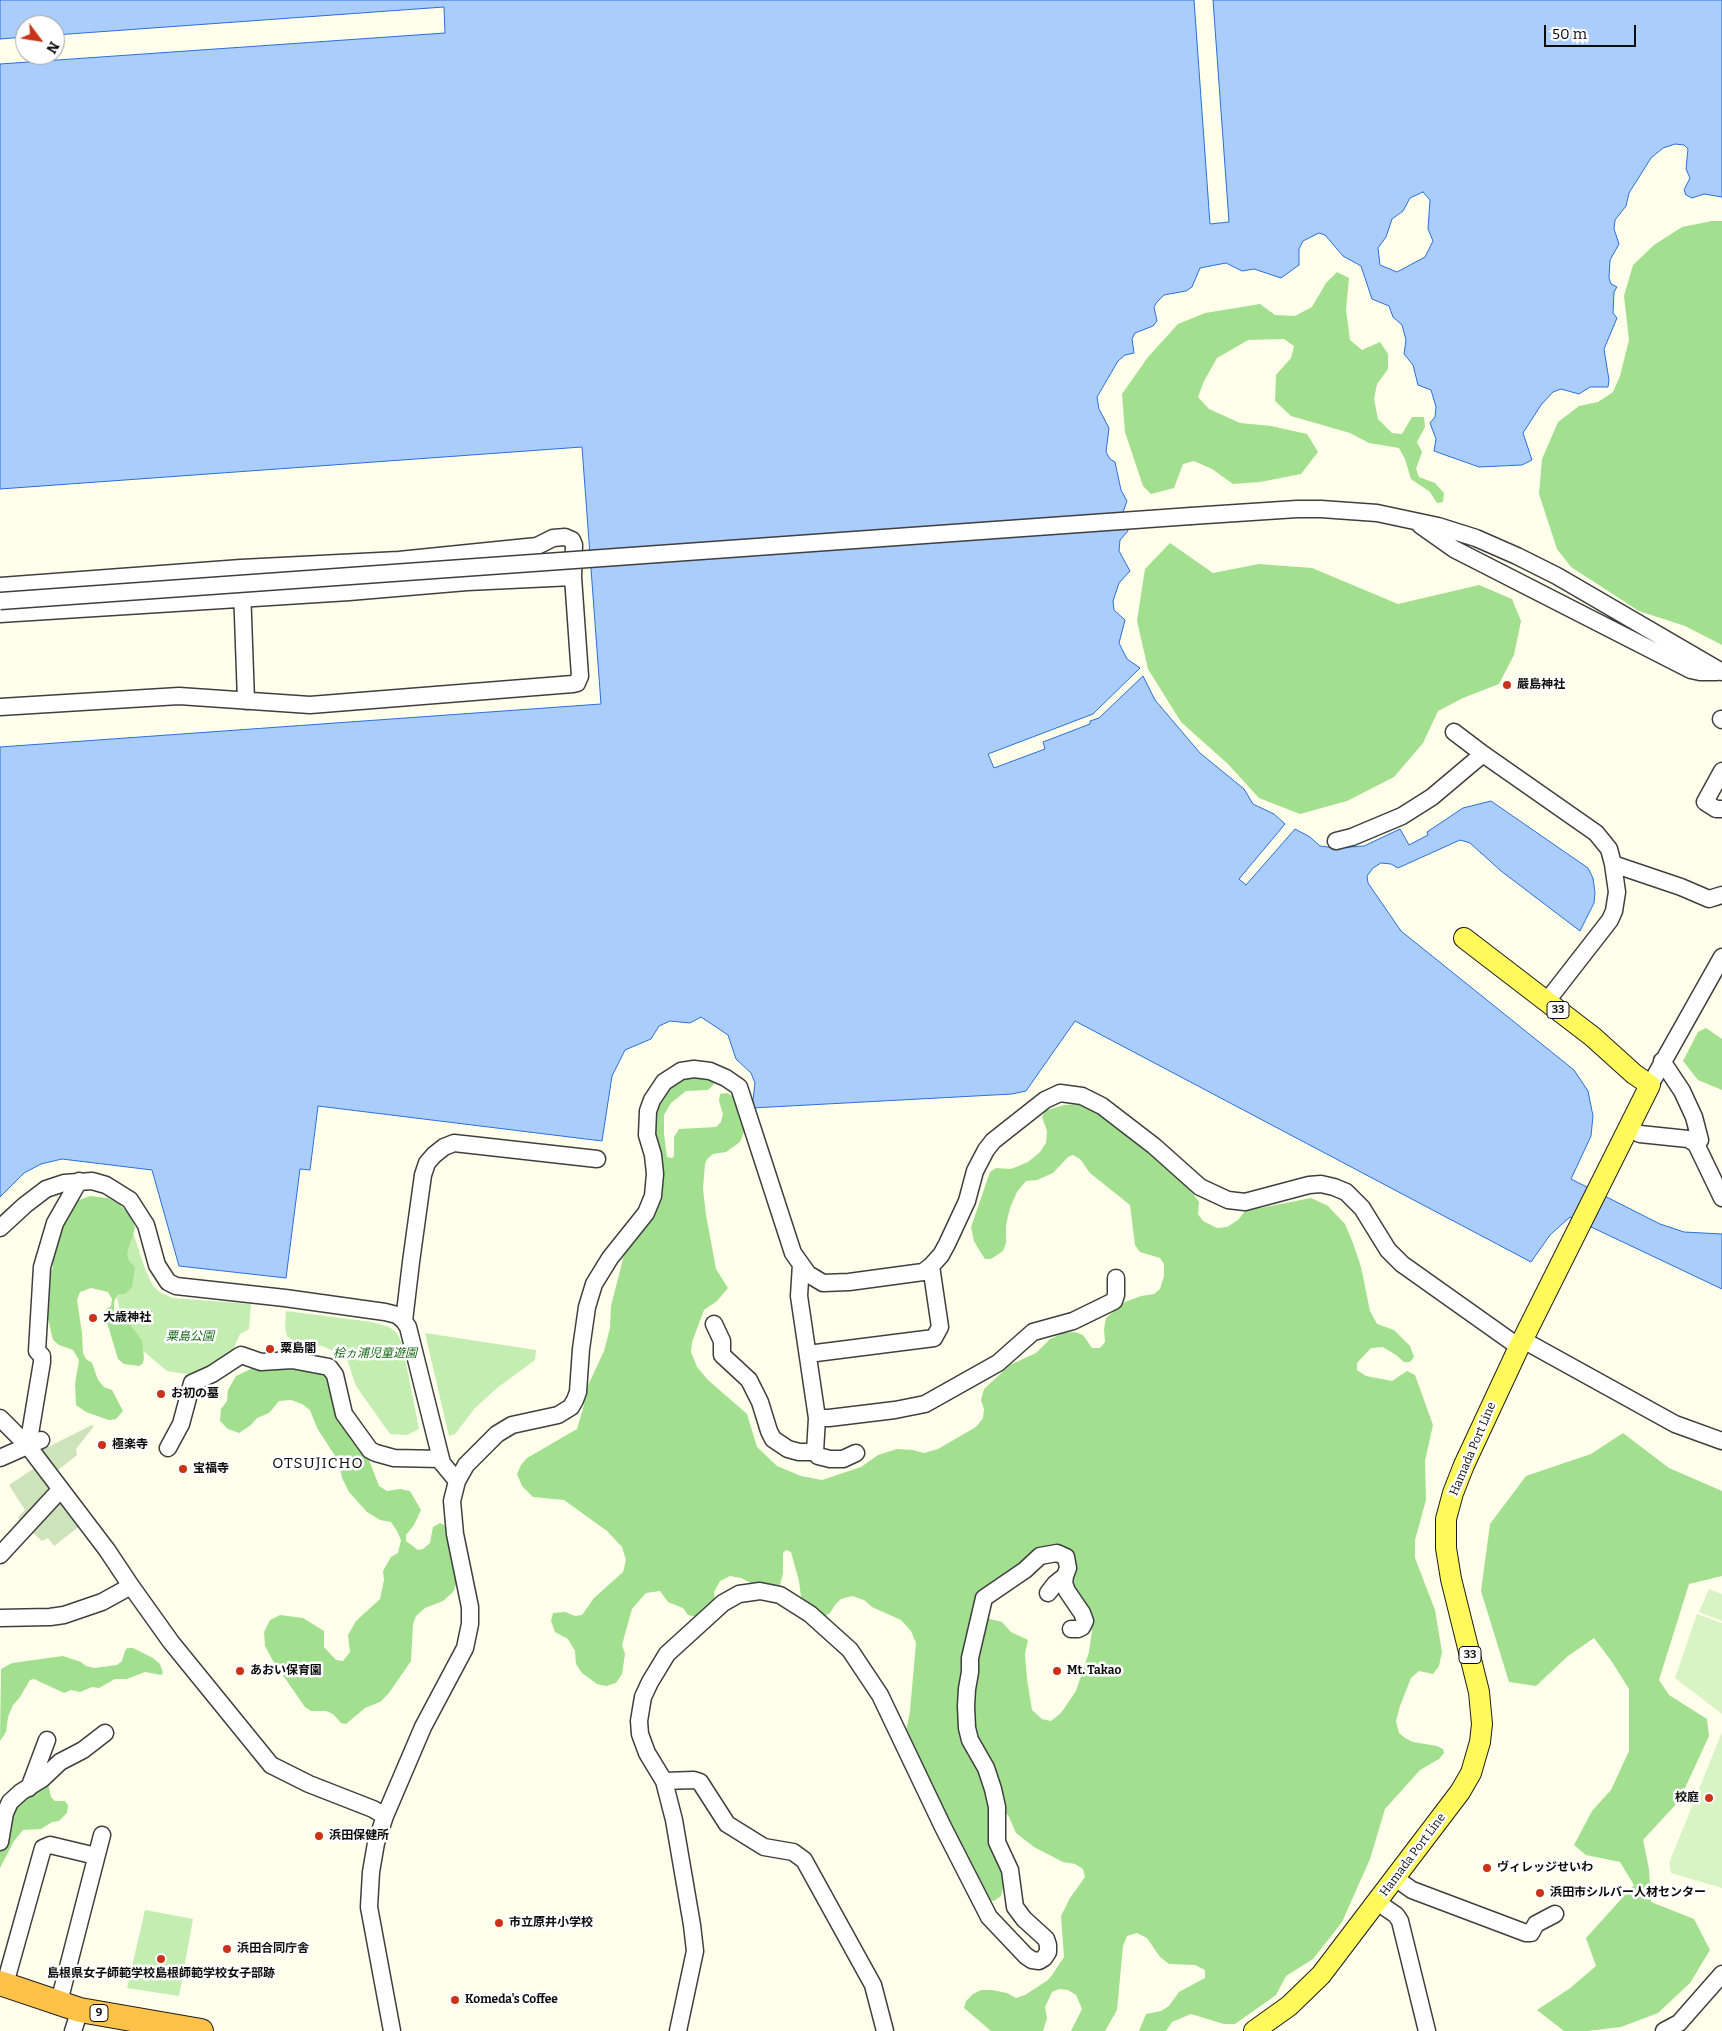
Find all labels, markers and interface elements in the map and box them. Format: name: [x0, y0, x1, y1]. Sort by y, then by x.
north arrow: [15, 15, 65, 65]
scale bar: [1547, 15, 1640, 47]
text: 50 m: [1552, 25, 1587, 43]
text: N: [42, 38, 62, 56]
place label: 嚴島神社: [1517, 678, 1565, 692]
marker: 嚴島神社: [1501, 679, 1513, 691]
road number: 33: [1547, 1002, 1569, 1018]
place label: 大歳神社: [103, 1311, 151, 1325]
marker: 大歳神社: [87, 1312, 99, 1324]
park label: 粟島公園: [166, 1330, 214, 1344]
place label: 粟島閣: [280, 1342, 316, 1356]
marker: 粟島閣: [264, 1343, 276, 1355]
park label: 桧ヵ浦児童遊園: [333, 1347, 417, 1361]
place label: お初の墓: [171, 1387, 219, 1401]
marker: お初の墓: [155, 1388, 167, 1400]
street label: Hamada Port Line: [1447, 1400, 1499, 1498]
place label: 極楽寺: [112, 1438, 148, 1452]
marker: 極楽寺: [96, 1439, 108, 1451]
district label: OTSUJICHO: [271, 1455, 365, 1473]
place label: 宝福寺: [193, 1462, 229, 1476]
marker: 宝福寺: [177, 1463, 189, 1475]
road number: 33: [1459, 1646, 1481, 1664]
place label: あおい保育園: [250, 1664, 322, 1678]
place label: Mt. Takao: [1067, 1664, 1121, 1678]
marker: あおい保育園: [234, 1665, 246, 1677]
marker: Mt. Takao: [1051, 1665, 1063, 1677]
place label: 校庭: [1675, 1791, 1699, 1805]
marker: 校庭: [1703, 1792, 1715, 1804]
street label: Hamada Port Line: [1377, 1811, 1449, 1899]
place label: 浜田保健所: [329, 1829, 389, 1843]
marker: 浜田保健所: [313, 1830, 325, 1842]
place label: ヴィレッジせいわ: [1497, 1861, 1593, 1875]
marker: ヴィレッジせいわ: [1481, 1862, 1493, 1874]
place label: 浜田市シルバー人材センター: [1550, 1886, 1706, 1900]
marker: 浜田市シルバー人材センター: [1534, 1887, 1546, 1899]
place label: 市立原井小学校: [509, 1916, 593, 1930]
marker: 市立原井小学校: [493, 1917, 505, 1929]
place label: 浜田合同庁舎: [237, 1942, 309, 1956]
marker: 浜田合同庁舎: [221, 1943, 233, 1955]
marker: 島根県女子師範学校島根師範学校女子部跡: [155, 1953, 167, 1965]
place label: 島根県女子師範学校島根師範学校女子部跡: [47, 1967, 275, 1981]
place label: Komeda's Coffee: [465, 1993, 558, 2007]
marker: Komeda's Coffee: [449, 1994, 461, 2006]
road number: 9: [90, 2005, 108, 2022]

